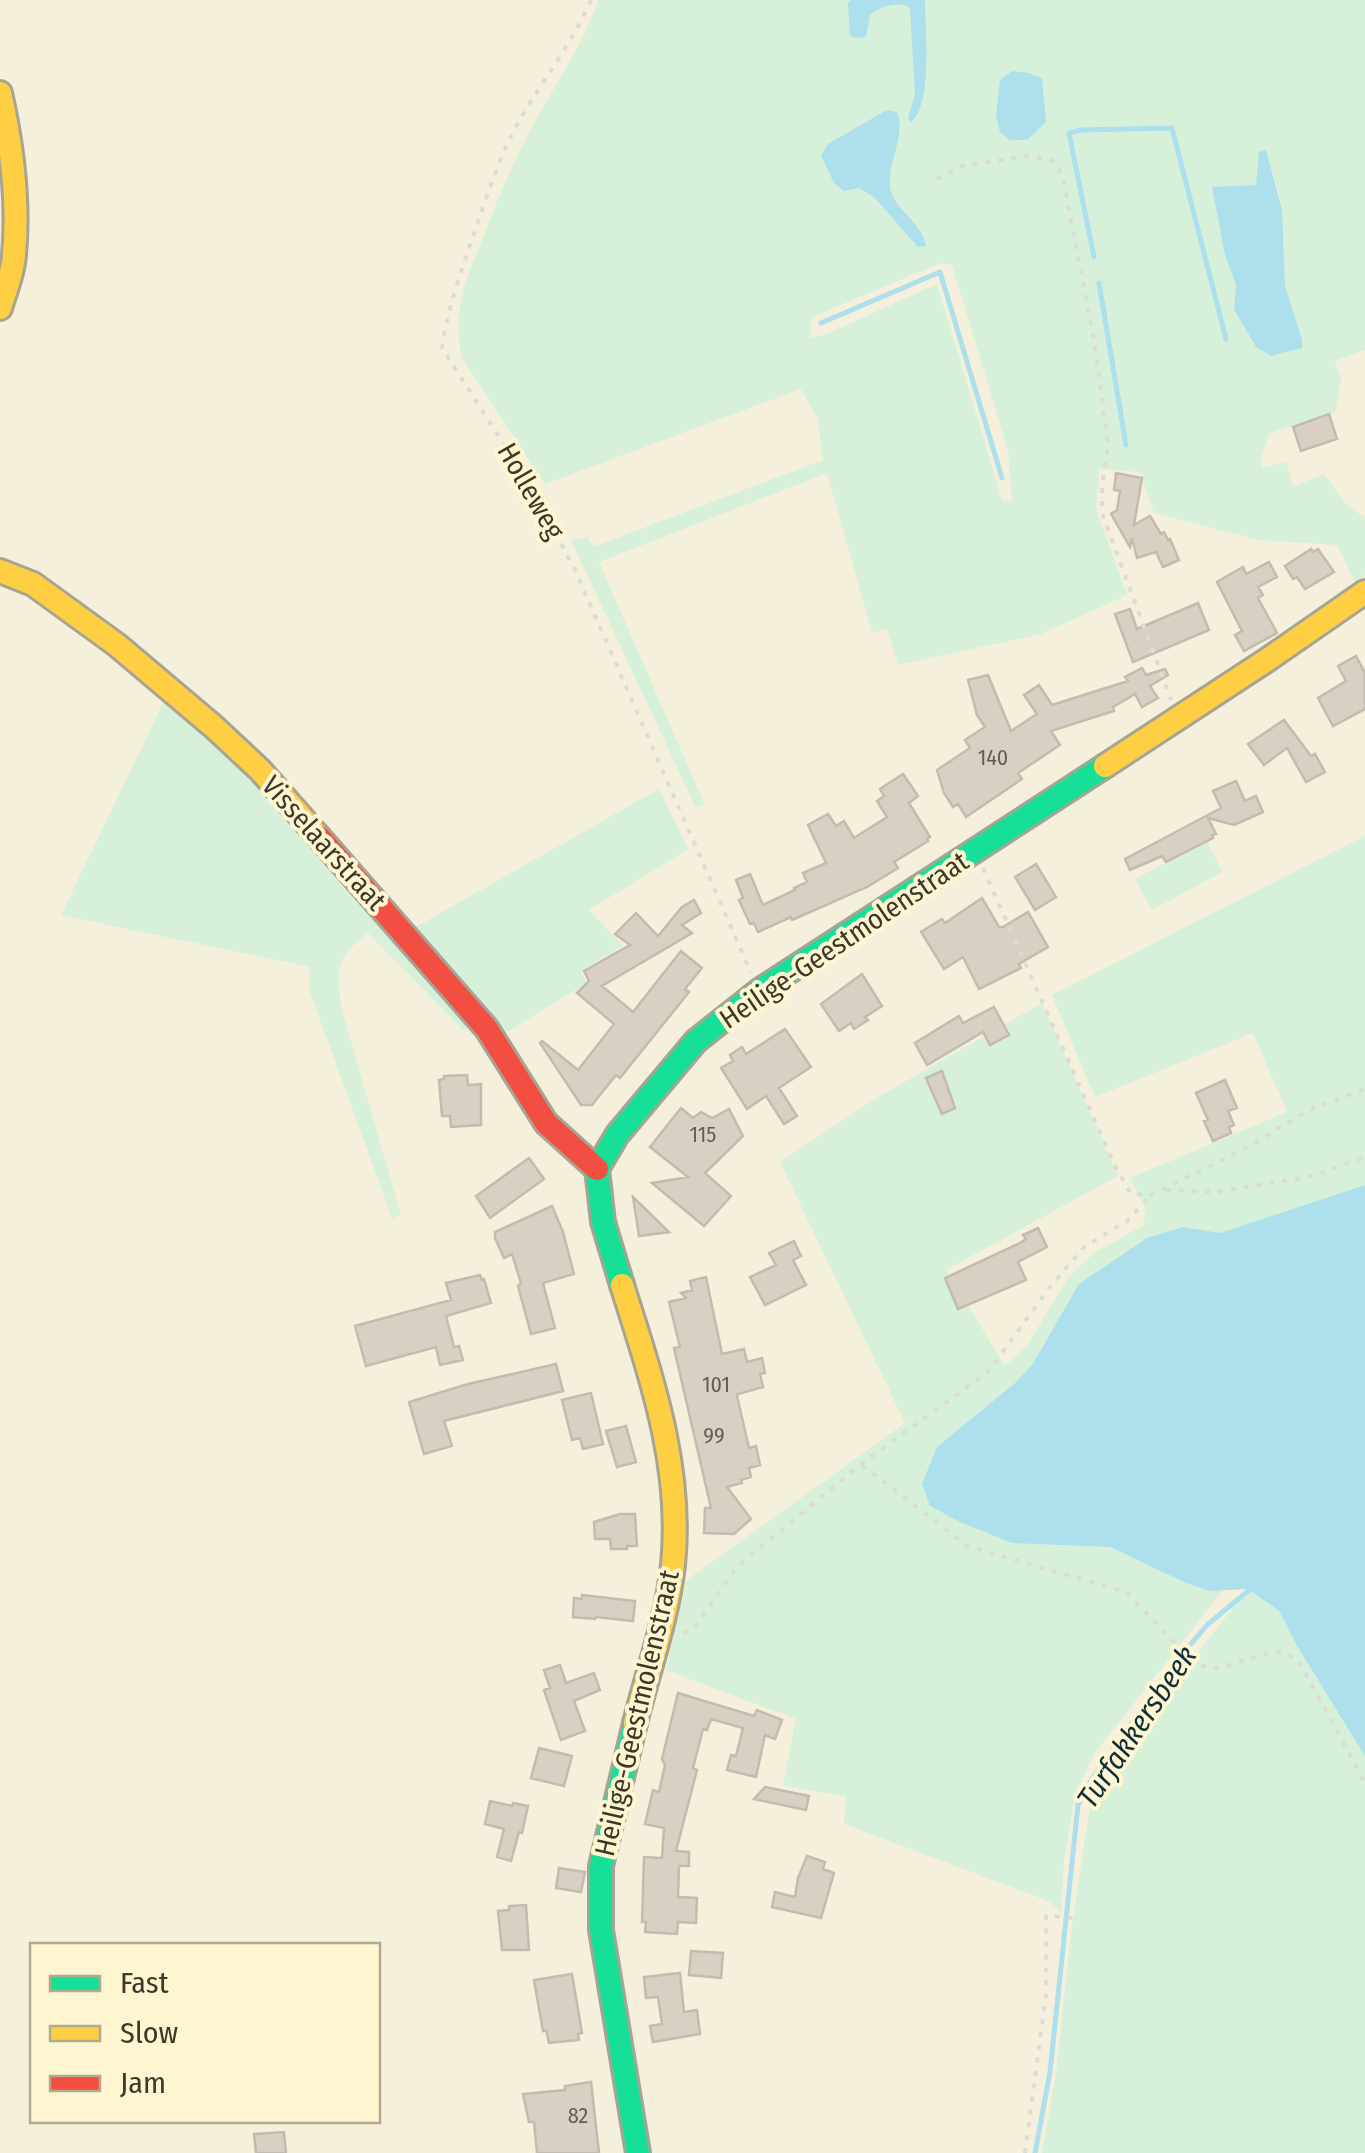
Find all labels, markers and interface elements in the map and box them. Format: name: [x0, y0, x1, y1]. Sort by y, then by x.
street label: Holleweg: [490, 437, 572, 546]
house number: 140: [978, 744, 1008, 771]
street label: Visselaarstraat: [255, 769, 393, 918]
street label: Heilige-Geestmolenstraat: [713, 844, 975, 1035]
house number: 115: [690, 1121, 716, 1148]
house number: 101: [702, 1371, 730, 1398]
house number: 99: [703, 1422, 725, 1449]
street label: Heilige-Geestmolenstraat: [588, 1566, 686, 1859]
water label: Turfakkersbeek: [1069, 1639, 1205, 1815]
legend: [30, 1943, 380, 2123]
text: Fast: [120, 1965, 169, 2001]
text: Slow: [120, 2015, 178, 2051]
text: Jam: [120, 2065, 166, 2101]
house number: 82: [568, 2102, 588, 2129]

